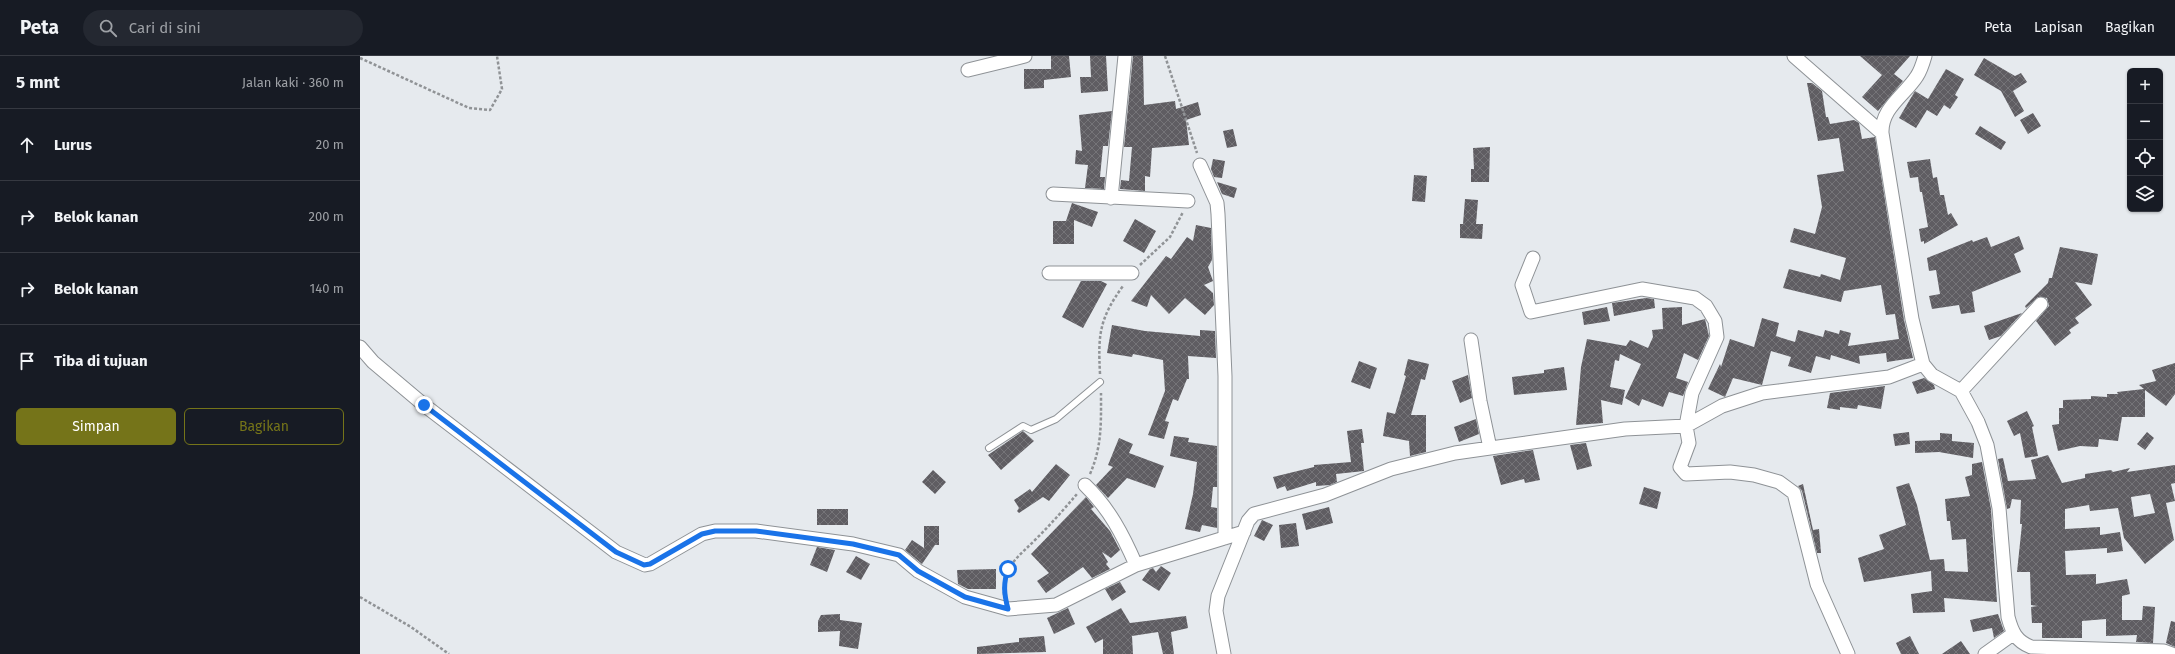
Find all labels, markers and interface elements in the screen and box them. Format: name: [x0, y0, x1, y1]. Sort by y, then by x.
search box: [83, 10, 363, 46]
text: Peta: [20, 16, 59, 39]
icon: search: [97, 17, 119, 39]
text: Cari di sini: [129, 19, 201, 37]
text: Peta: [1984, 19, 2012, 36]
text: Lapisan: [2034, 19, 2083, 36]
text: Bagikan: [2105, 19, 2155, 36]
map controls: [2127, 68, 2163, 212]
button: +: [2127, 68, 2163, 104]
text: 5 mnt: [16, 72, 60, 93]
text: Jalan kaki · 360 m: [242, 75, 344, 90]
button: −: [2127, 104, 2163, 140]
icon: ahead: [16, 134, 38, 156]
text: Lurus: [54, 136, 92, 154]
text: 20 m: [316, 137, 344, 152]
button: locate: [2127, 140, 2163, 176]
button: layers: [2127, 176, 2163, 212]
icon: right: [16, 206, 38, 228]
text: Belok kanan: [54, 208, 138, 226]
text: 200 m: [308, 209, 344, 224]
icon: right: [16, 278, 38, 300]
text: Belok kanan: [54, 280, 138, 298]
text: 140 m: [310, 281, 344, 296]
icon: arrive: [16, 350, 38, 372]
text: Tiba di tujuan: [54, 352, 148, 370]
route end: [415, 396, 433, 414]
button: Simpan: [16, 408, 176, 445]
button: Bagikan: [184, 408, 344, 445]
route start: [999, 560, 1017, 578]

